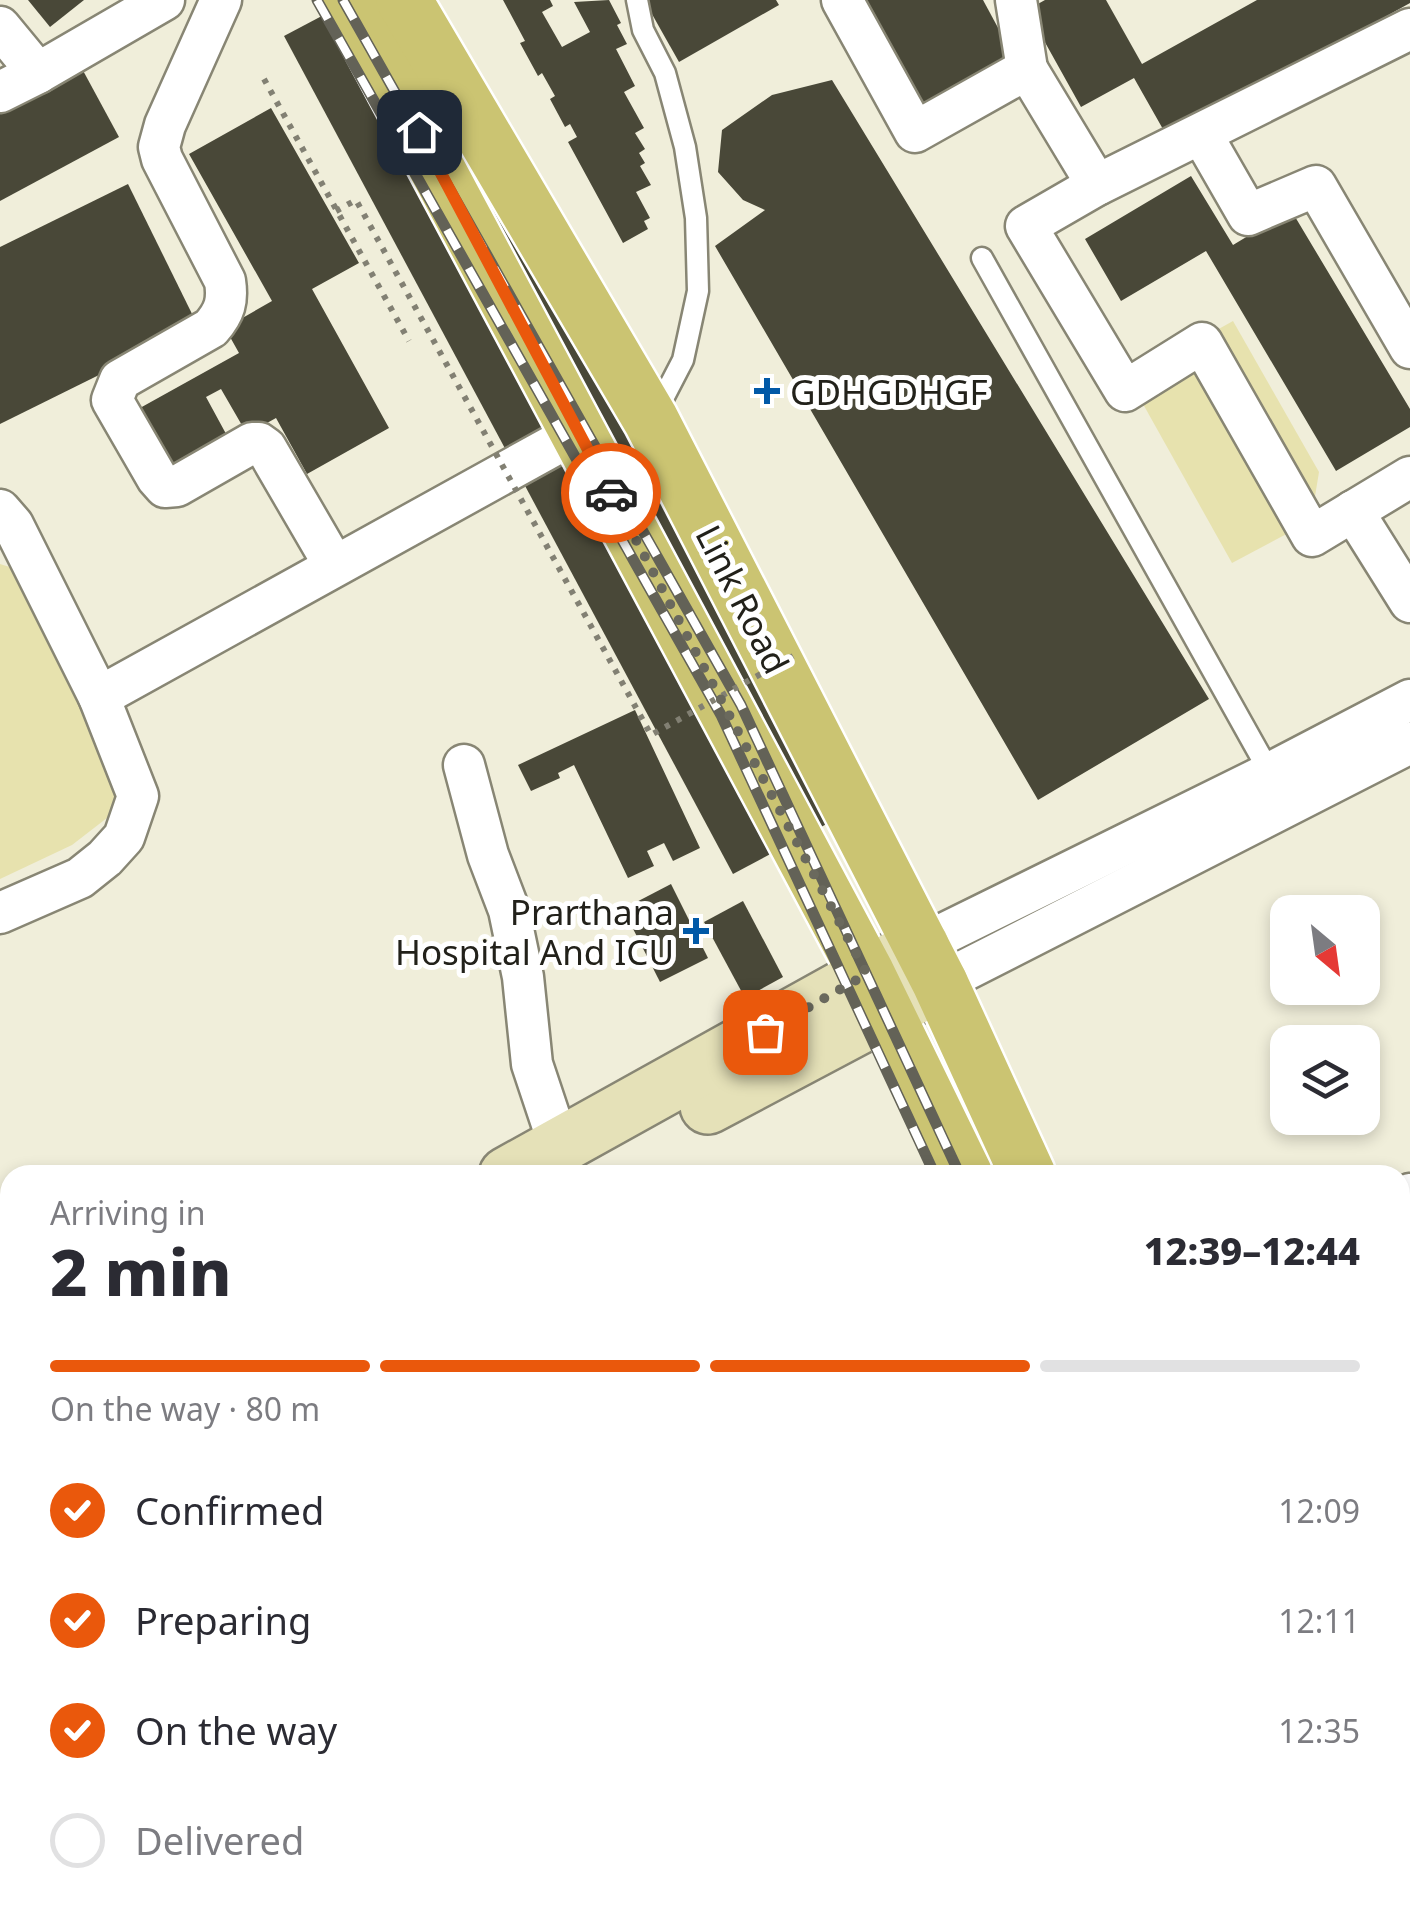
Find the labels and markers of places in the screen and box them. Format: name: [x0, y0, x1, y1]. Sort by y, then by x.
pin: [377, 90, 462, 175]
place label: GDHGDHGF: [790, 368, 988, 415]
marker: GDHGDHGF: [754, 378, 780, 404]
place label: Prarthana Hospital And ICU: [395, 888, 674, 975]
marker: Prarthana Hospital And ICU: [683, 918, 709, 944]
pin: [723, 990, 808, 1075]

